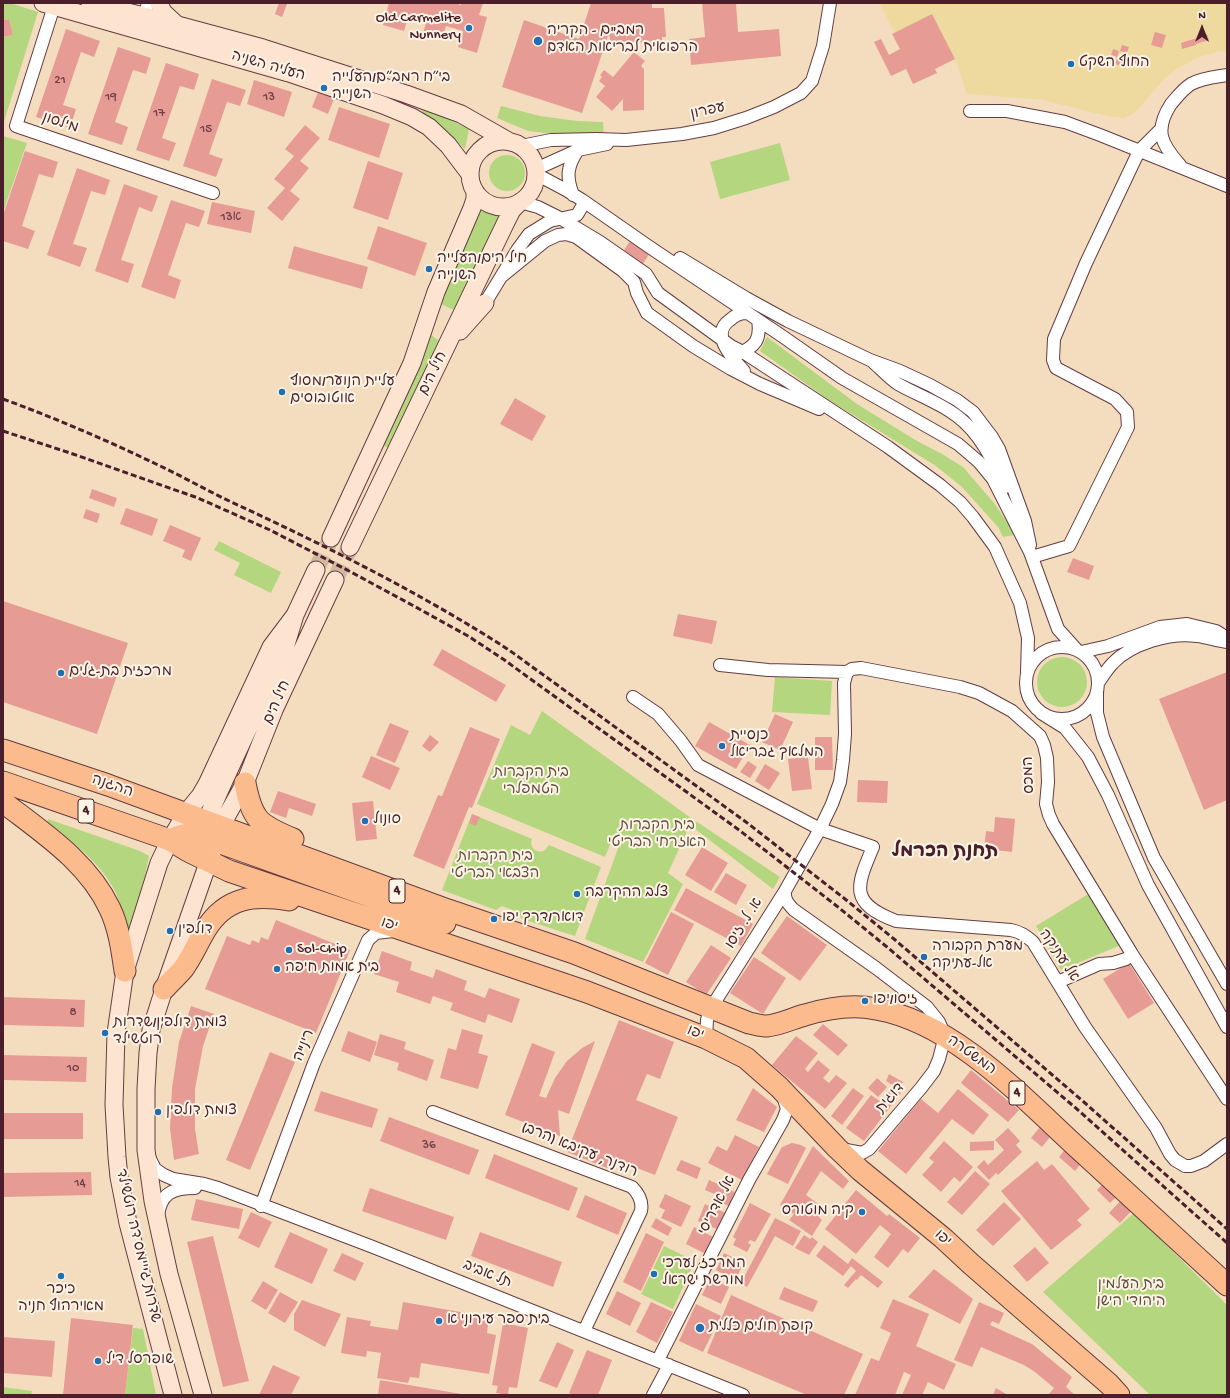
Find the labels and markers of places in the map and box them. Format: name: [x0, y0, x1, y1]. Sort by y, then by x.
place label: Old Carmelite Nunnery: [376, 10, 461, 45]
marker: Old Carmelite Nunnery: [464, 23, 474, 33]
place label: רמב"ם - הקריה הרפואית לבריאות האדם: [547, 23, 698, 58]
marker: רמב"ם - הקריה הרפואית לבריאות האדם: [532, 35, 544, 47]
place label: החוף השקט: [1079, 55, 1150, 73]
marker: החוף השקט: [1066, 59, 1076, 69]
place label: בי״ח רמב״ם/העלייה השנייה: [332, 70, 450, 105]
marker: בי״ח רמב״ם/העלייה השנייה: [319, 83, 329, 93]
place label: חיל הים/העלייה השנייה: [437, 251, 527, 286]
marker: חיל הים/העלייה השנייה: [424, 264, 434, 274]
place label: עליית הנוער/מסוף אוטובוסים: [290, 374, 395, 409]
marker: עליית הנוער/מסוף אוטובוסים: [277, 387, 287, 397]
place label: מרכזית בת-גלים: [69, 664, 172, 682]
marker: מרכזית בת-גלים: [56, 668, 66, 678]
place label: כנסיית המלאך גבריאל: [730, 728, 824, 763]
marker: כנסיית המלאך גבריאל: [717, 741, 727, 751]
place label: סונול: [373, 812, 401, 830]
marker: סונול: [360, 816, 370, 826]
place label: צלב ההקרבה: [585, 885, 668, 903]
marker: צלב ההקרבה: [572, 889, 582, 899]
place label: דואר/דרך יפו: [502, 910, 584, 928]
marker: דואר/דרך יפו: [489, 914, 499, 924]
place label: דולפין: [178, 922, 213, 940]
marker: דולפין: [165, 926, 175, 936]
place label: מערת הקבורה אל-עתיקה: [932, 939, 1023, 974]
place label: Sol-Chip: [297, 941, 347, 959]
marker: Sol-Chip: [284, 945, 294, 955]
marker: מערת הקבורה אל-עתיקה: [919, 952, 929, 962]
place label: בית אמות חיפה: [285, 960, 379, 978]
marker: בית אמות חיפה: [272, 964, 282, 974]
place label: זיסו/יפו: [873, 992, 918, 1010]
marker: זיסו/יפו: [860, 996, 870, 1006]
place label: צומת דולפין/שדרות רוטשילד: [113, 1015, 227, 1050]
marker: צומת דולפין/שדרות רוטשילד: [100, 1028, 110, 1038]
place label: צומת דולפין: [166, 1103, 237, 1121]
marker: צומת דולפין: [153, 1107, 163, 1117]
place label: קיה מוטורס: [782, 1203, 854, 1221]
marker: קיה מוטורס: [857, 1207, 867, 1217]
place label: המרכז לערכי מורשת ישראל: [662, 1256, 746, 1291]
marker: המרכז לערכי מורשת ישראל: [649, 1269, 659, 1279]
marker: כיכר מאירהוף חניה: [56, 1271, 66, 1281]
place label: כיכר מאירהוף חניה: [18, 1282, 104, 1317]
place label: בית ספר עירוני א: [447, 1312, 550, 1330]
marker: בית ספר עירוני א: [434, 1316, 444, 1326]
place label: קופת חולים כללית: [709, 1319, 813, 1337]
marker: קופת חולים כללית: [694, 1322, 706, 1334]
place label: שופרסל דיל: [106, 1352, 174, 1370]
marker: שופרסל דיל: [93, 1356, 103, 1366]

